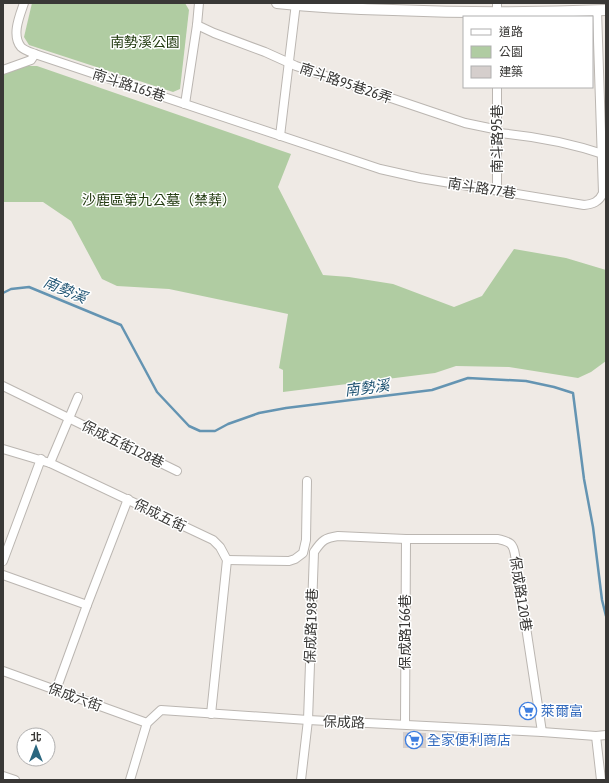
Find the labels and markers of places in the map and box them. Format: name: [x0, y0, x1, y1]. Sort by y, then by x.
supermarket icon: 萊爾富: [518, 701, 538, 721]
place label: 萊爾富: [541, 703, 583, 719]
supermarket icon: 全家便利商店: [404, 730, 424, 750]
place label: 全家便利商店: [427, 732, 511, 748]

